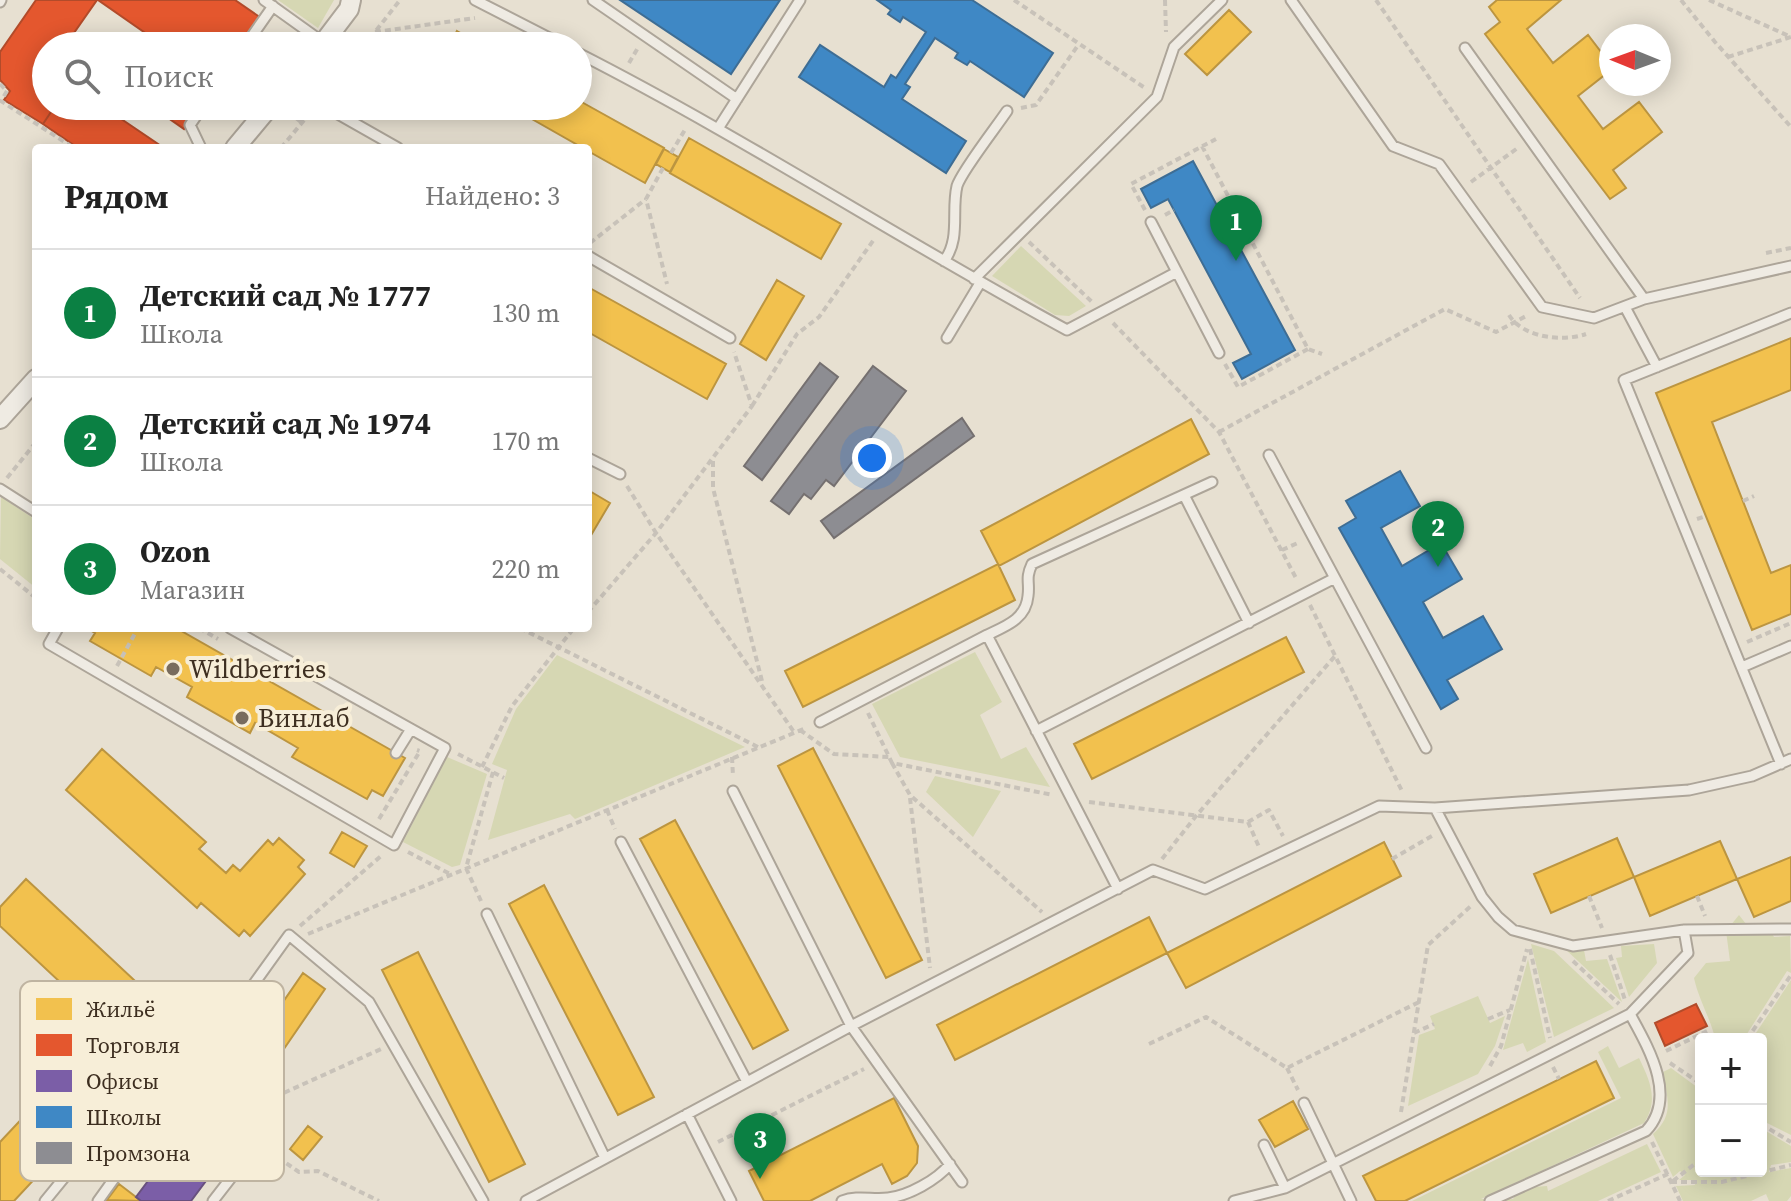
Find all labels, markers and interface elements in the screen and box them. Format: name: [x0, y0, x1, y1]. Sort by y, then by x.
north arrow: [1599, 24, 1671, 96]
search box: [32, 32, 592, 120]
icon: search: [60, 54, 104, 98]
text: Поиск: [124, 56, 213, 97]
text: Рядом: [64, 173, 169, 219]
text: Найдено: 3: [425, 178, 560, 214]
pin: 1: [1210, 195, 1262, 261]
text: Детский сад № 1777: [140, 275, 431, 316]
text: 1: [83, 295, 97, 331]
text: 130 m: [492, 295, 560, 331]
text: Школа: [140, 316, 223, 352]
text: Детский сад № 1974: [140, 403, 431, 444]
text: 2: [83, 423, 97, 459]
text: 170 m: [492, 423, 560, 459]
your location: [852, 438, 892, 478]
text: Школа: [140, 444, 223, 480]
pin: 2: [1412, 501, 1464, 567]
text: Ozon: [140, 531, 210, 572]
text: 3: [83, 551, 97, 587]
text: 220 m: [492, 551, 560, 587]
text: Магазин: [140, 572, 245, 608]
place label: Wildberries: [189, 651, 326, 687]
marker: Wildberries: [164, 660, 182, 678]
place label: Винлаб: [258, 700, 350, 736]
marker: Винлаб: [233, 709, 251, 727]
legend: [20, 981, 284, 1181]
text: Жильё: [86, 994, 155, 1024]
text: Торговля: [86, 1030, 180, 1060]
map controls: [1695, 1033, 1767, 1177]
button: +: [1695, 1033, 1767, 1105]
text: Офисы: [86, 1066, 159, 1096]
text: Школы: [86, 1102, 162, 1132]
button: −: [1695, 1105, 1767, 1177]
pin: 3: [734, 1113, 786, 1179]
text: Промзона: [86, 1138, 191, 1168]

